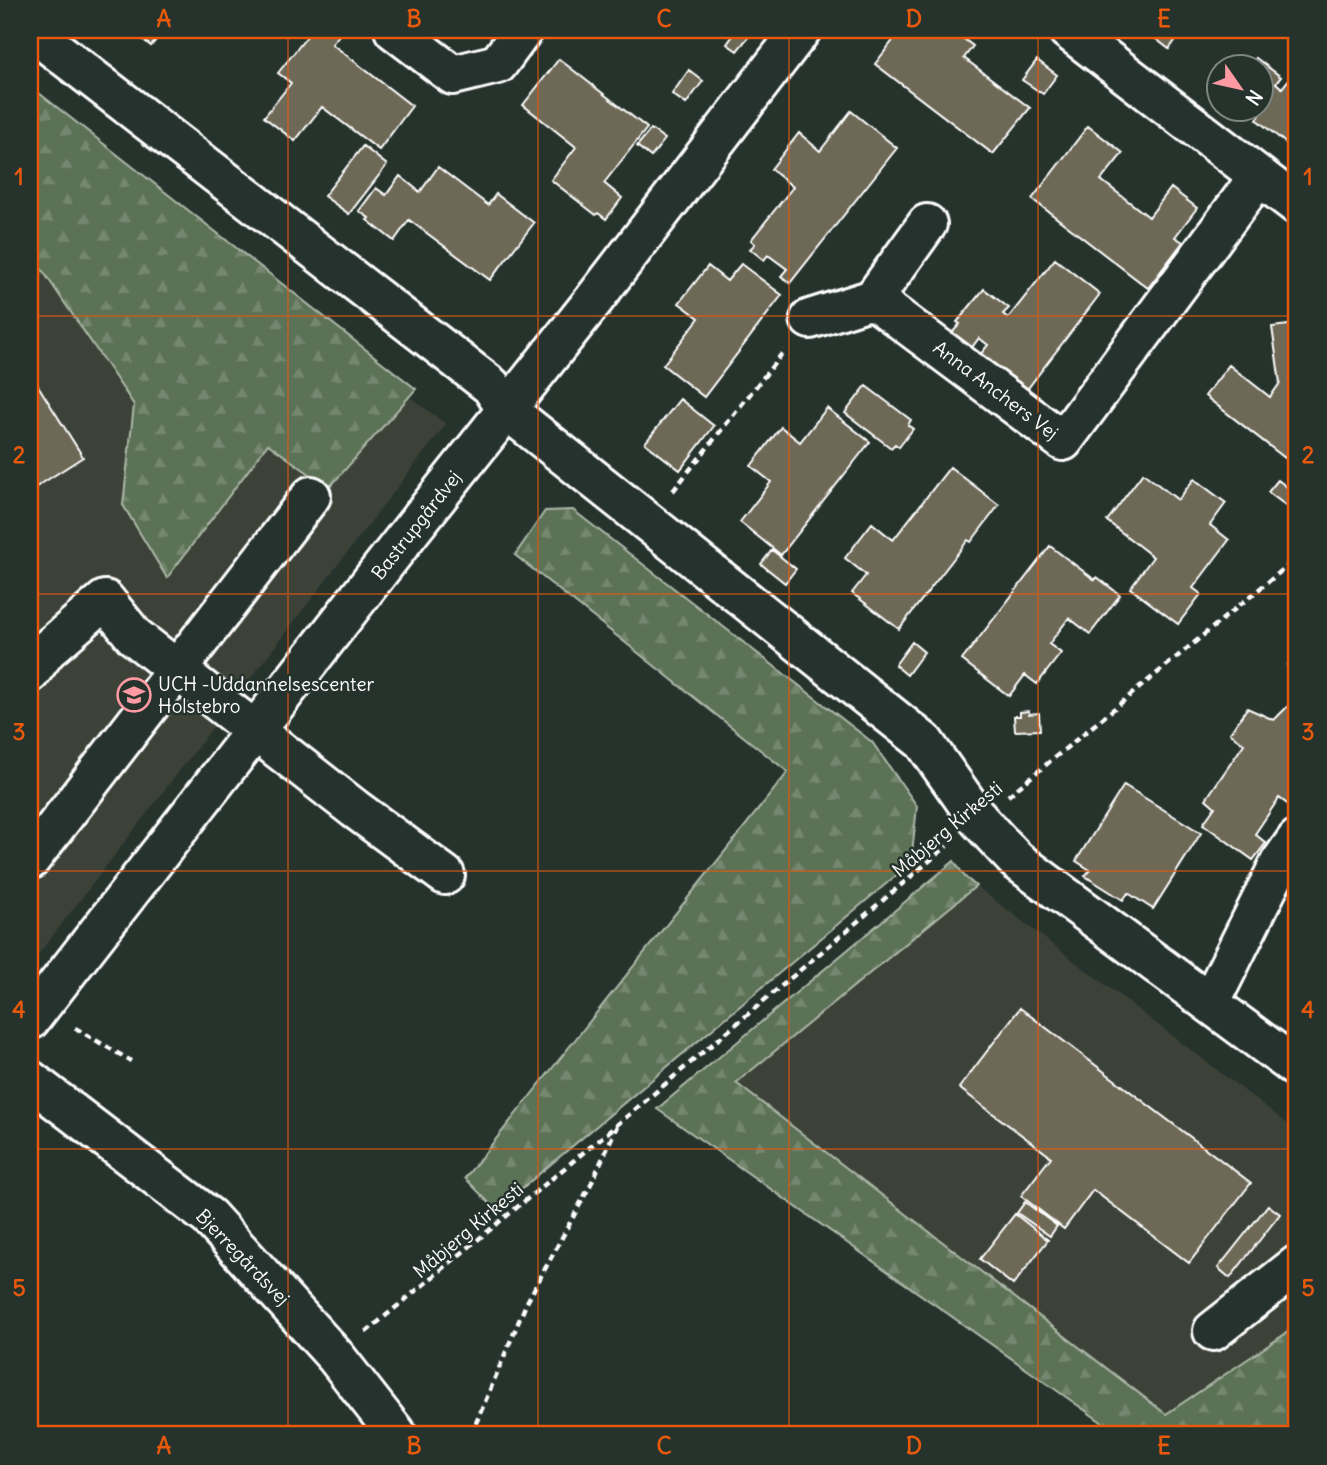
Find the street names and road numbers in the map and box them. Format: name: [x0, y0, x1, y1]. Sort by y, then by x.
street label: Anna Anchers Vej: [929, 335, 1063, 445]
street label: Bastrupgårdvej: [366, 466, 466, 584]
street label: Måbjerg Kirkesti: [887, 776, 1007, 882]
street label: Måbjerg Kirkesti: [408, 1177, 528, 1283]
street label: Bjerregårdsvej: [191, 1204, 295, 1310]

